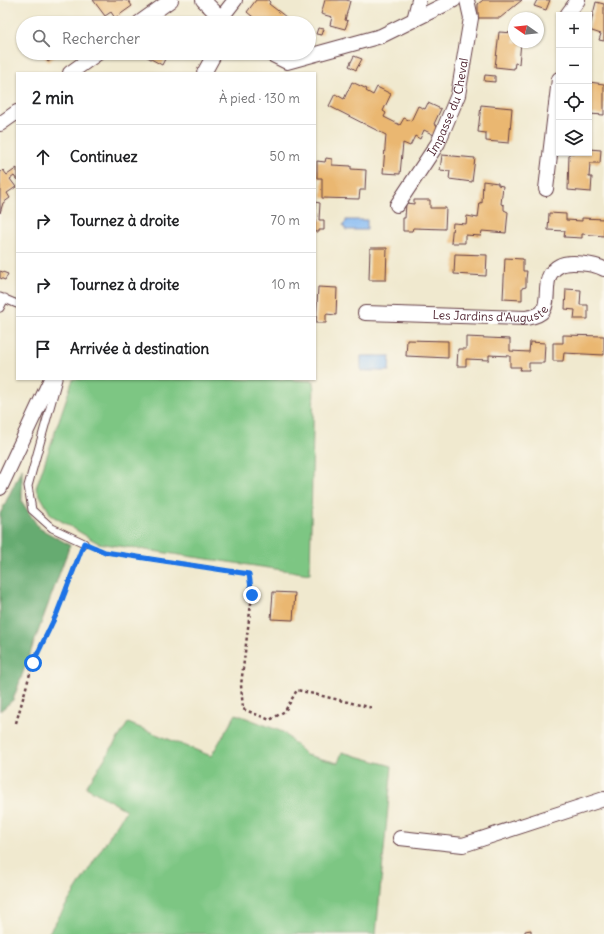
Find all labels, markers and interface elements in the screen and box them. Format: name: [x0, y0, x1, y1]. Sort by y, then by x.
north arrow: [508, 12, 544, 48]
map controls: [556, 12, 592, 156]
button: +: [556, 12, 592, 48]
search box: [16, 16, 316, 60]
icon: search: [30, 27, 52, 49]
text: Rechercher: [62, 29, 140, 48]
button: −: [556, 48, 592, 84]
street label: Impasse du Cheval: [424, 57, 471, 158]
button: locate: [556, 84, 592, 120]
text: 2 min: [32, 87, 74, 109]
text: À pied · 130 m: [219, 90, 300, 107]
button: layers: [556, 120, 592, 156]
icon: ahead: [32, 146, 54, 168]
text: Continuez: [70, 147, 138, 166]
text: 50 m: [269, 148, 300, 165]
icon: right: [32, 210, 54, 232]
text: Tournez à droite: [70, 211, 179, 230]
text: 70 m: [271, 212, 300, 229]
icon: right: [32, 274, 54, 296]
text: Tournez à droite: [70, 275, 179, 294]
text: 10 m: [272, 276, 300, 293]
street label: Les Jardins d'Auguste: [432, 303, 551, 325]
icon: arrive: [32, 338, 54, 360]
text: Arrivée à destination: [70, 339, 209, 358]
route end: [243, 586, 261, 604]
route start: [24, 654, 42, 672]

